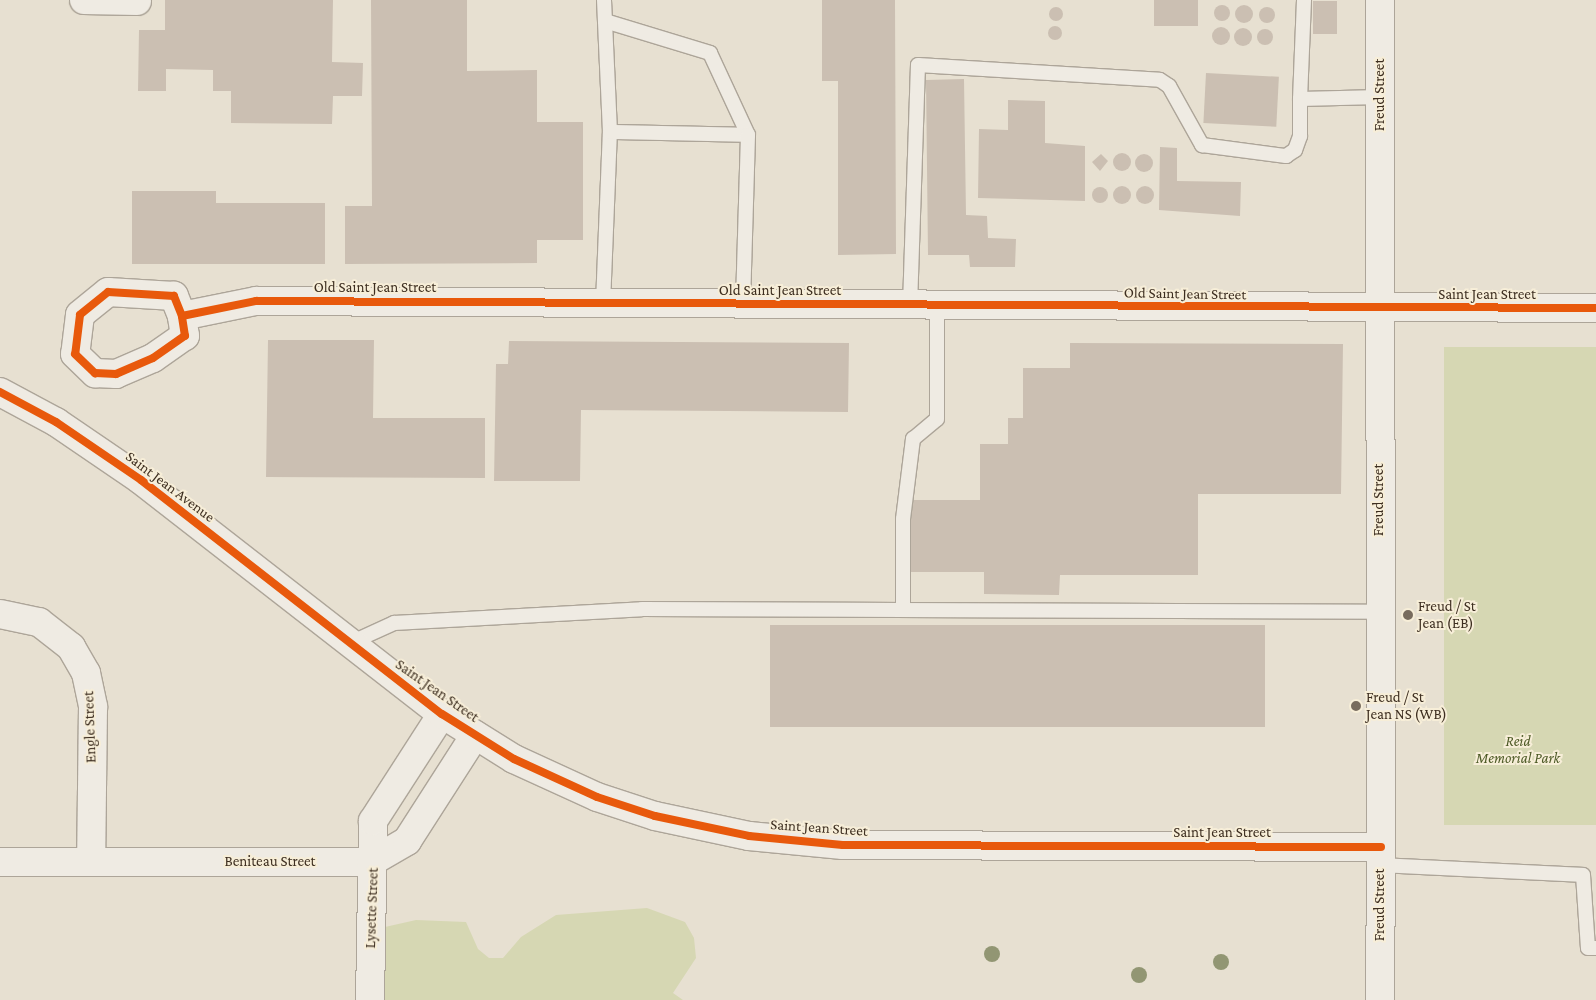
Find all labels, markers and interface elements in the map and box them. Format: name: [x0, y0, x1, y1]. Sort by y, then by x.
street label: Freud Street: [1371, 59, 1389, 131]
street label: Old Saint Jean Street: [314, 279, 436, 297]
street label: Old Saint Jean Street: [719, 282, 841, 300]
street label: Old Saint Jean Street: [1124, 284, 1246, 304]
street label: Saint Jean Street: [1438, 286, 1536, 304]
street label: Saint Jean Avenue: [122, 448, 218, 526]
street label: Freud Street: [1370, 464, 1388, 536]
place label: Freud / St Jean (EB): [1418, 597, 1476, 632]
marker: Freud / St Jean (EB): [1402, 609, 1414, 621]
street label: Saint Jean Street: [392, 656, 482, 726]
place label: Freud / St Jean NS (WB): [1366, 688, 1447, 723]
street label: Engle Street: [80, 691, 100, 763]
marker: Freud / St Jean NS (WB): [1350, 700, 1362, 712]
park label: Reid Memorial Park: [1476, 732, 1560, 767]
street label: Saint Jean Street: [770, 816, 868, 840]
street label: Saint Jean Street: [1173, 824, 1271, 842]
street label: Beniteau Street: [224, 853, 316, 871]
street label: Lysette Street: [362, 867, 382, 949]
street label: Freud Street: [1371, 869, 1389, 941]

